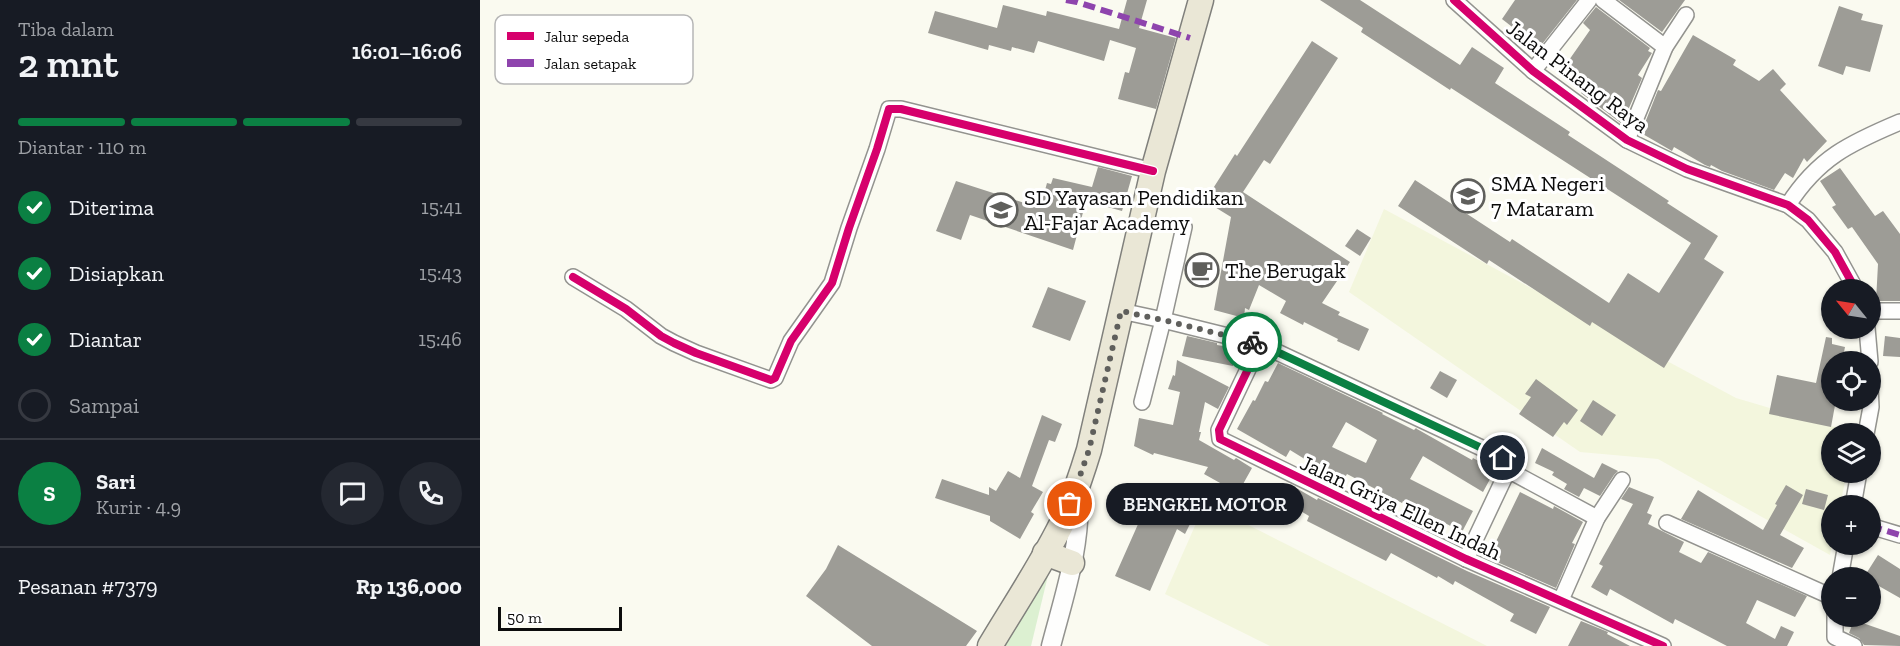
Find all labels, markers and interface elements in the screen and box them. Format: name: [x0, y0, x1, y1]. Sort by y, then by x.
street label: Jalan Pinang Raya: [1501, 14, 1655, 139]
legend: [495, 15, 693, 84]
text: Tiba dalam: [18, 17, 114, 41]
text: Jalur sepeda: [544, 27, 630, 46]
text: 16:01–16:06: [352, 38, 462, 65]
text: 2 mnt: [18, 40, 118, 87]
text: Jalan setapak: [544, 54, 637, 73]
text: Diantar · 110 m: [18, 135, 146, 159]
place label: SMA Negeri 7 Mataram: [1491, 170, 1605, 222]
school or university icon: SMA Negeri 7 Mataram: [1450, 178, 1486, 214]
place label: SD Yayasan Pendidikan Al-Fajar Academy: [1024, 184, 1244, 236]
icon: check: [18, 191, 51, 224]
school or university icon: SD Yayasan Pendidikan Al-Fajar Academy: [983, 192, 1019, 228]
text: Diterima: [69, 194, 154, 221]
text: 15:41: [421, 195, 462, 219]
cafe icon: The Berugak: [1184, 252, 1220, 288]
icon: check: [18, 257, 51, 290]
place label: The Berugak: [1225, 257, 1346, 284]
text: Disiapkan: [69, 260, 164, 287]
text: 15:43: [419, 261, 462, 285]
north arrow: [1821, 279, 1881, 339]
map controls: [1821, 279, 1881, 627]
courier: [1222, 312, 1282, 372]
icon: check: [18, 323, 51, 356]
text: Diantar: [69, 326, 142, 353]
icon: bike: [1236, 326, 1269, 359]
text: 15:46: [418, 327, 462, 351]
button: locate: [1821, 351, 1881, 411]
text: Sampai: [69, 392, 139, 419]
button: layers: [1821, 423, 1881, 483]
pin: [1477, 432, 1528, 483]
icon: home: [1486, 441, 1519, 474]
street label: Jalan Griya Ellen Indah: [1296, 449, 1506, 566]
button: chat: [321, 462, 384, 525]
button: phone: [399, 462, 462, 525]
text: Sari: [96, 468, 136, 495]
pin: [1044, 478, 1095, 529]
text: S: [43, 480, 56, 507]
callout: BENGKEL MOTOR: [1106, 483, 1304, 525]
icon: bag: [1053, 487, 1086, 520]
text: BENGKEL MOTOR: [1123, 492, 1287, 516]
text: Kurir · 4.9: [96, 495, 181, 519]
button: +: [1821, 495, 1881, 555]
button: −: [1821, 567, 1881, 627]
text: Pesanan #7379: [18, 573, 158, 600]
text: Rp 136,000: [356, 573, 462, 600]
scale bar: [498, 604, 622, 632]
text: 50 m: [507, 608, 542, 627]

